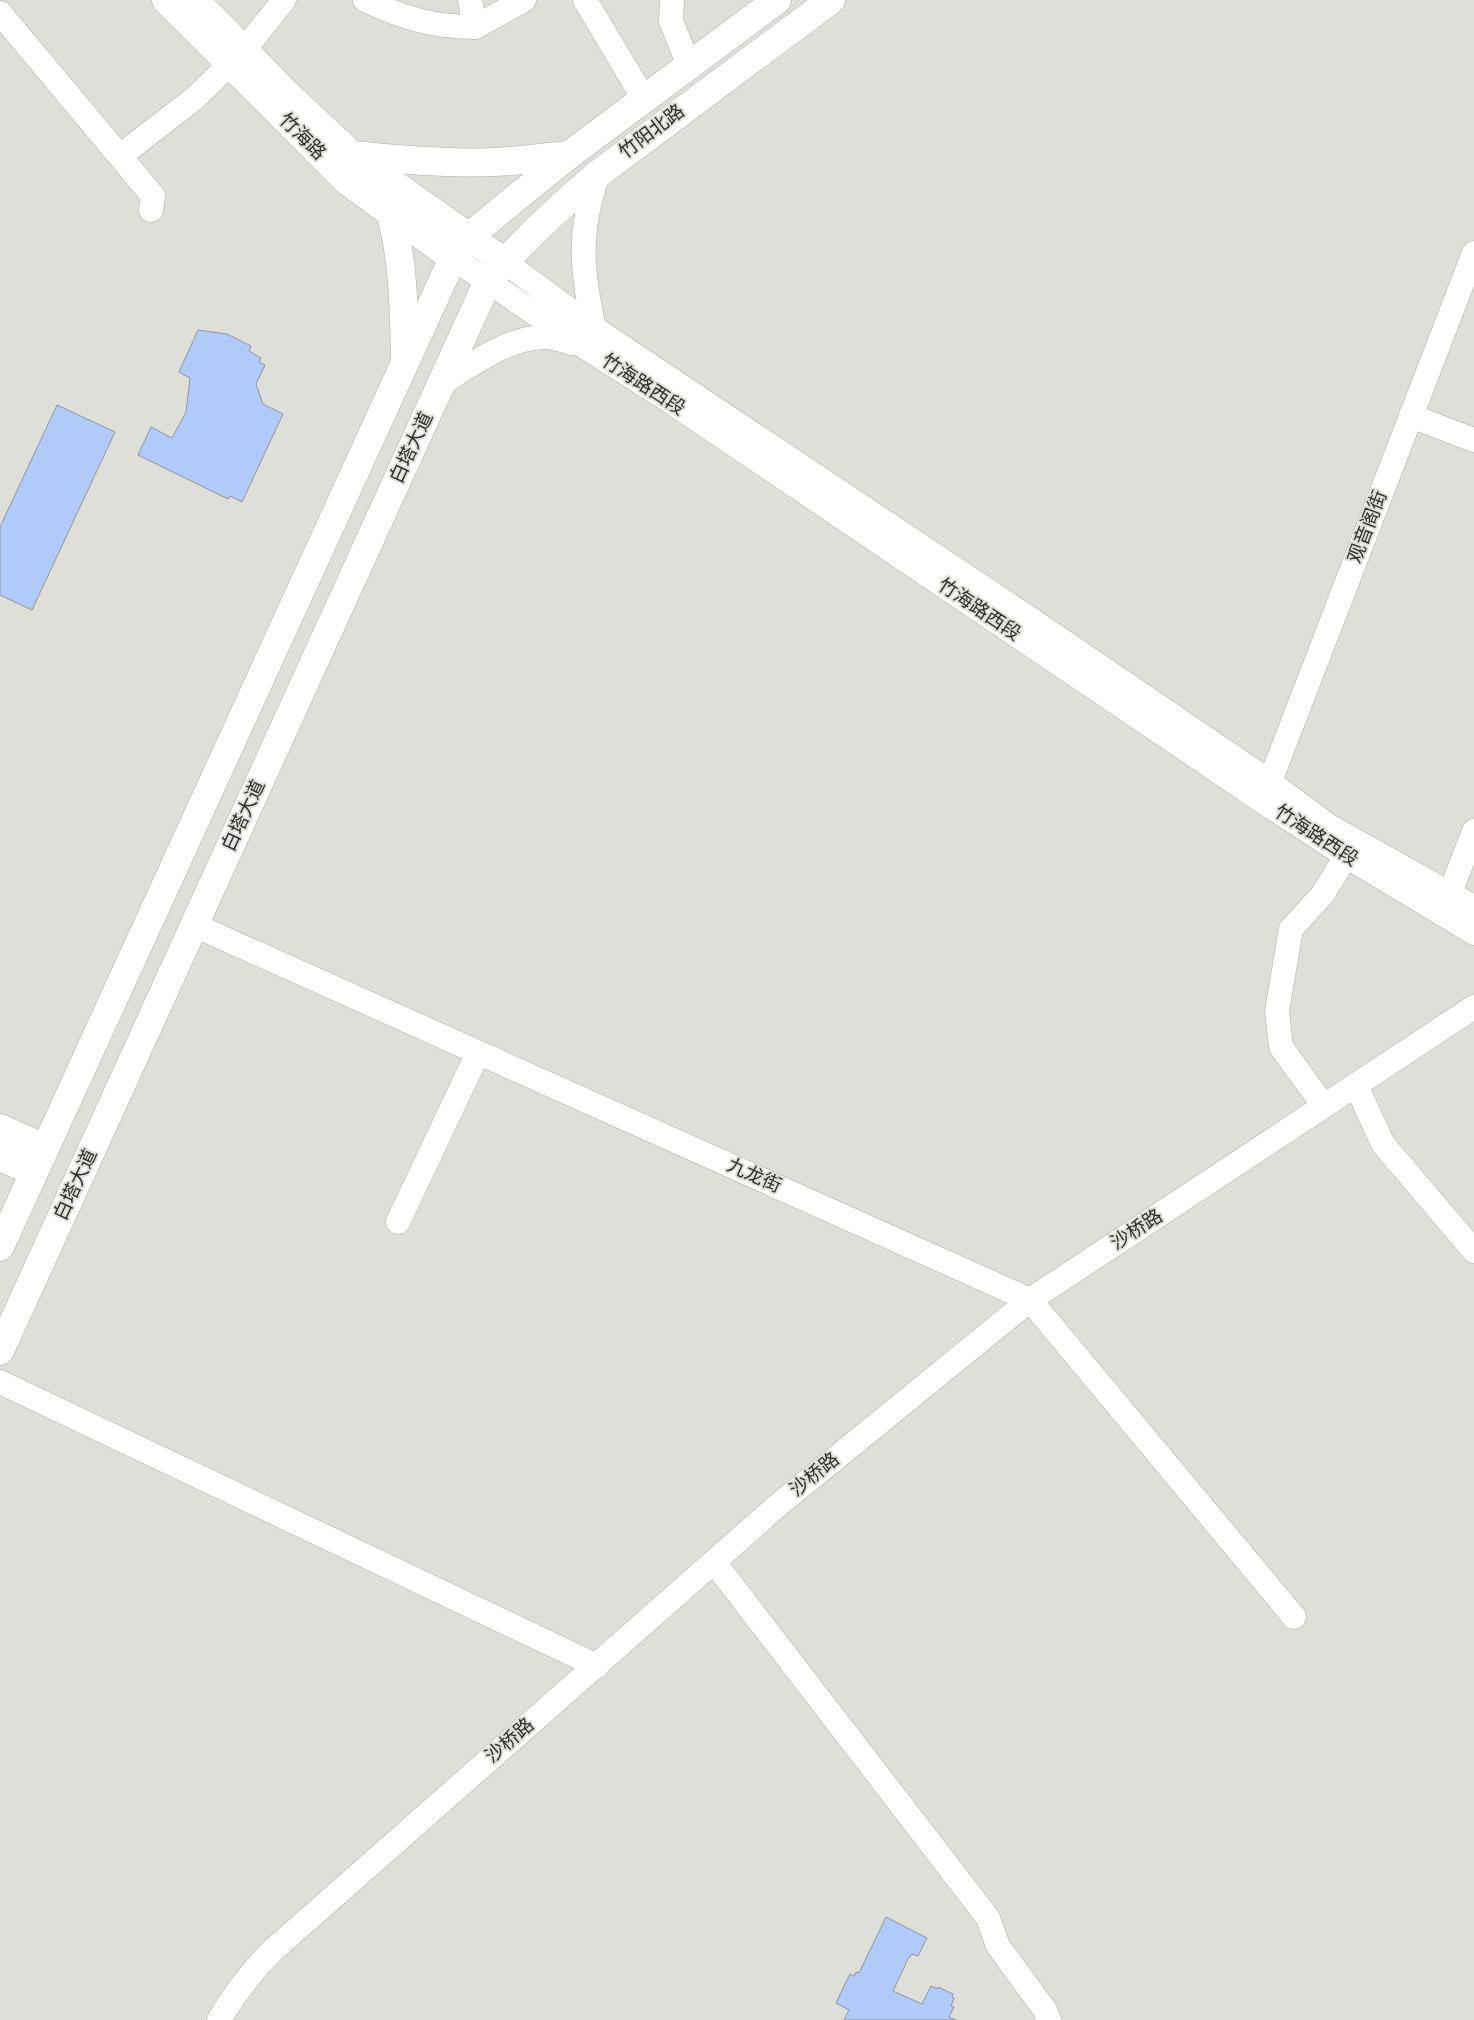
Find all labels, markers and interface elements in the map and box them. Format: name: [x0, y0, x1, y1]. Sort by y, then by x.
street label: 竹阳北路: [615, 100, 689, 164]
street label: 竹海路: [274, 109, 330, 165]
street label: 竹海路西段: [597, 349, 689, 421]
street label: 白塔大道: [386, 409, 438, 487]
street label: 观音阁街: [1344, 487, 1392, 567]
street label: 竹海路西段: [933, 574, 1025, 646]
street label: 白塔大道: [218, 777, 270, 855]
street label: 竹海路西段: [1270, 800, 1362, 872]
street label: 白塔大道: [50, 1146, 102, 1224]
street label: 九龙街: [723, 1154, 785, 1198]
street label: 沙桥路: [1107, 1205, 1167, 1255]
street label: 沙桥路: [786, 1448, 844, 1502]
street label: 沙桥路: [481, 1714, 539, 1768]

